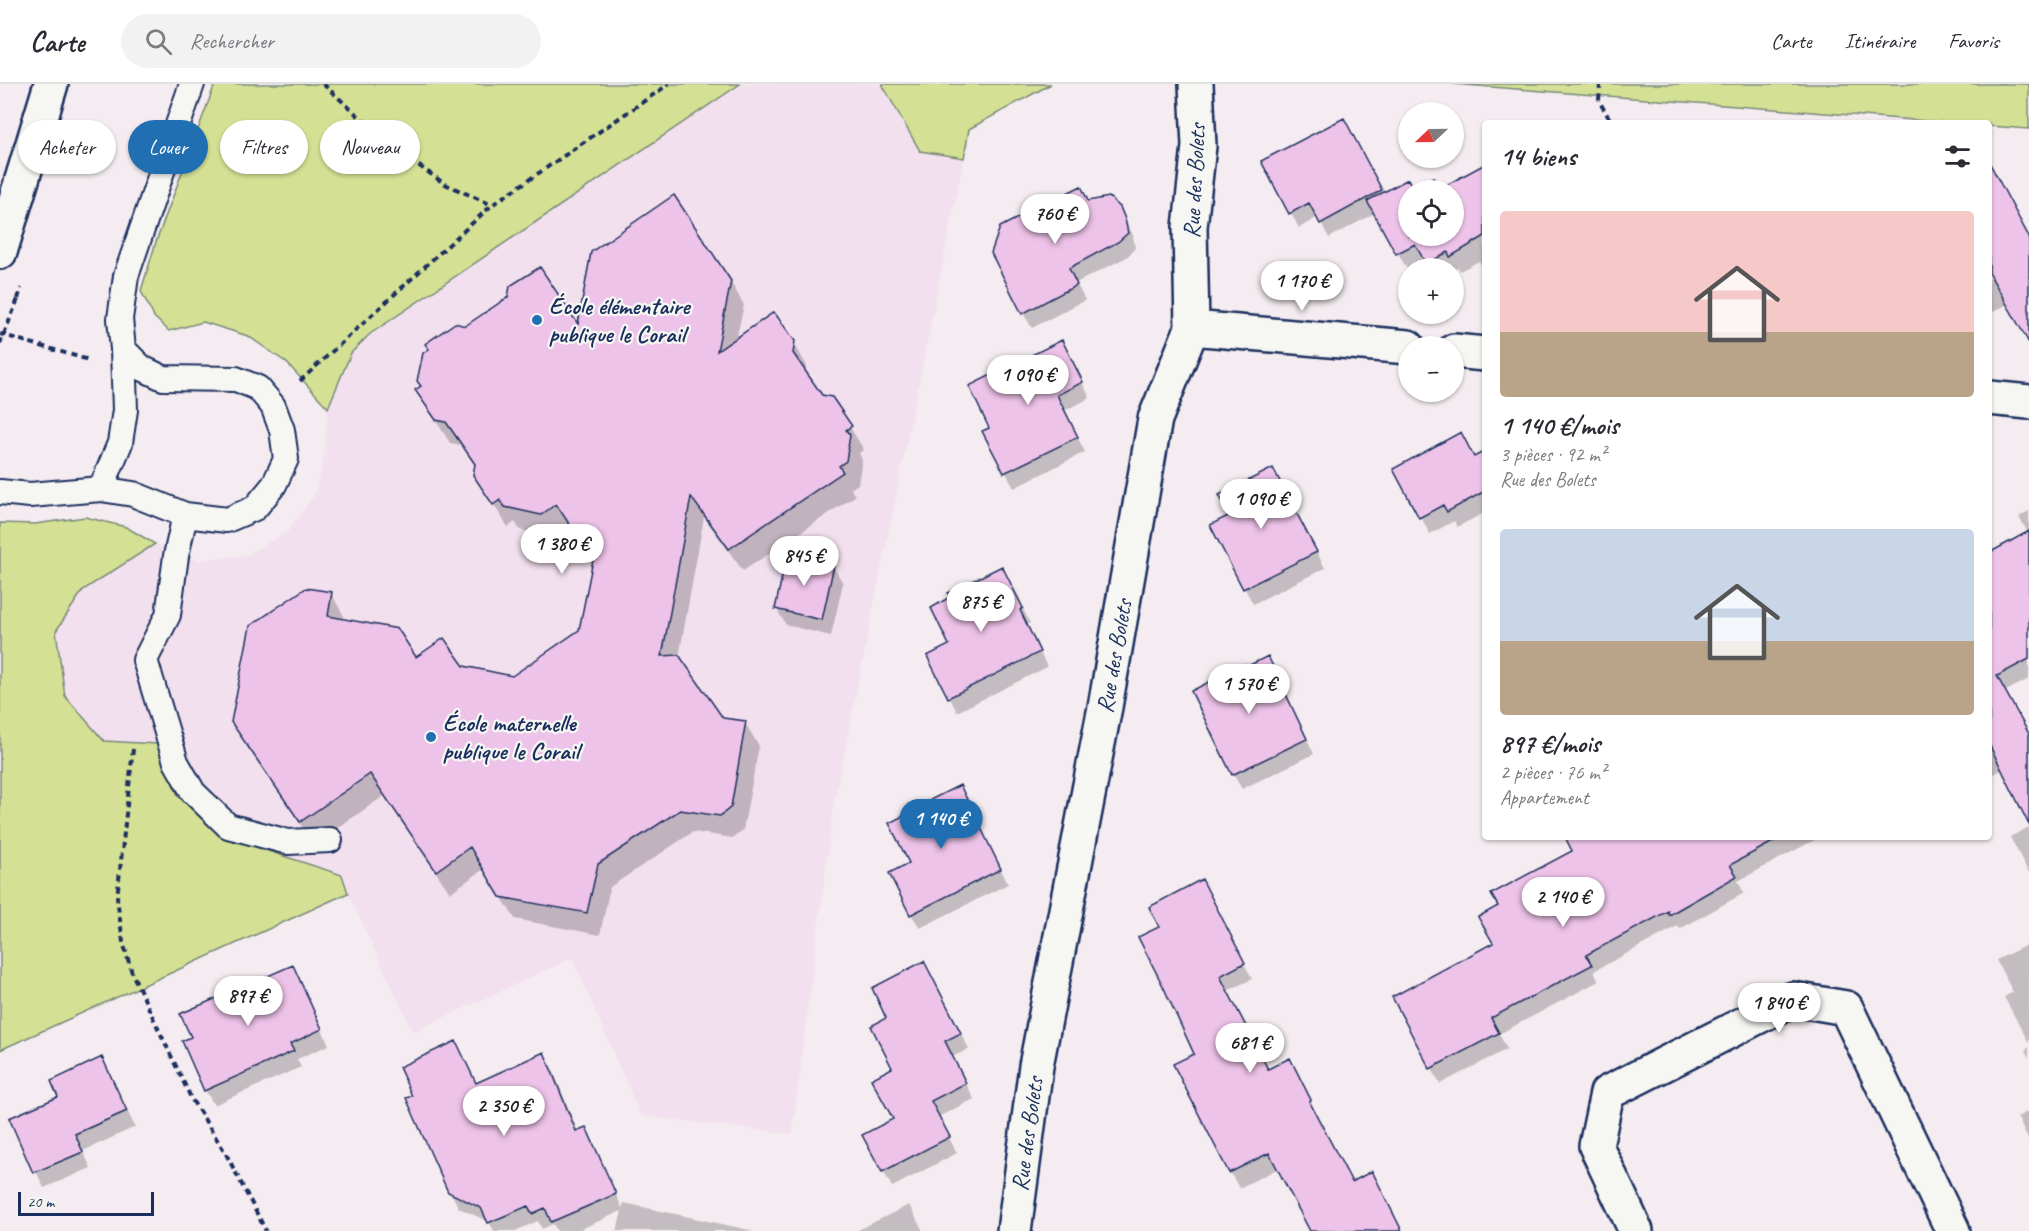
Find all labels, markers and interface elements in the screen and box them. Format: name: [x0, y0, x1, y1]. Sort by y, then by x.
search box: [121, 14, 541, 68]
text: Carte: [30, 24, 85, 59]
icon: search: [142, 25, 175, 58]
text: Rechercher: [190, 27, 274, 55]
text: Carte: [1771, 28, 1812, 54]
text: Itinéraire: [1845, 28, 1915, 54]
text: Favoris: [1948, 28, 1999, 54]
north arrow: [1398, 102, 1464, 168]
map controls: [1398, 102, 1464, 402]
chip: Acheter: [18, 120, 116, 174]
chip: Louer: [128, 120, 208, 174]
chip: Filtres: [220, 120, 308, 174]
chip: Nouveau: [320, 120, 420, 174]
street label: Rue des Bolets: [1176, 121, 1212, 239]
text: 14 biens: [1500, 140, 1576, 173]
icon: filters: [1941, 140, 1974, 173]
button: locate: [1398, 180, 1464, 246]
pin: 760 €: [1013, 194, 1097, 245]
text: 760 €: [1034, 201, 1076, 226]
icon: home: [1683, 250, 1791, 358]
button: +: [1398, 258, 1464, 324]
pin: 1 170 €: [1247, 261, 1357, 312]
text: 1 170 €: [1275, 268, 1329, 293]
place label: École élémentaire publique le Corail: [549, 291, 691, 349]
marker: École élémentaire publique le Corail: [530, 313, 544, 327]
button: −: [1398, 336, 1464, 402]
pin: 1 090 €: [973, 355, 1083, 406]
text: 1 090 €: [1001, 362, 1055, 387]
text: 1 140 €/mois: [1500, 409, 1619, 442]
text: 3 pièces · 92 m²: [1500, 442, 1606, 467]
text: Rue des Bolets: [1500, 467, 1596, 492]
pin: 1 090 €: [1206, 479, 1316, 530]
text: 1 090 €: [1234, 486, 1288, 511]
pin: 1 380 €: [507, 524, 617, 575]
text: 1 380 €: [535, 531, 589, 556]
pin: 845 €: [762, 536, 846, 587]
text: 845 €: [784, 543, 824, 568]
icon: home: [1683, 568, 1791, 676]
pin: 875 €: [939, 582, 1023, 633]
text: 875 €: [961, 589, 1001, 614]
street label: Rue des Bolets: [1089, 595, 1139, 715]
pin: 1 570 €: [1194, 664, 1304, 715]
text: 1 570 €: [1222, 671, 1276, 696]
place label: École maternelle publique le Corail: [443, 708, 583, 766]
text: 897 €/mois: [1500, 727, 1600, 760]
marker: École maternelle publique le Corail: [424, 730, 438, 744]
text: 2 pièces · 76 m²: [1500, 760, 1606, 785]
text: Appartement: [1500, 785, 1589, 810]
pin: 1 140 €: [886, 799, 996, 850]
text: 1 140 €: [914, 806, 968, 831]
pin: 2 140 €: [1508, 877, 1618, 928]
text: 2 140 €: [1536, 884, 1590, 909]
pin: 897 €: [206, 976, 290, 1027]
text: 897 €: [228, 983, 268, 1008]
pin: 1 840 €: [1724, 983, 1834, 1034]
text: 1 840 €: [1752, 990, 1806, 1015]
pin: 681 €: [1208, 1023, 1292, 1074]
text: 681 €: [1229, 1030, 1271, 1055]
street label: Rue des Bolets: [1004, 1073, 1050, 1193]
pin: 2 350 €: [449, 1086, 559, 1137]
text: 2 350 €: [477, 1093, 531, 1118]
scale bar: [18, 1189, 154, 1216]
text: 20 m: [27, 1192, 54, 1212]

